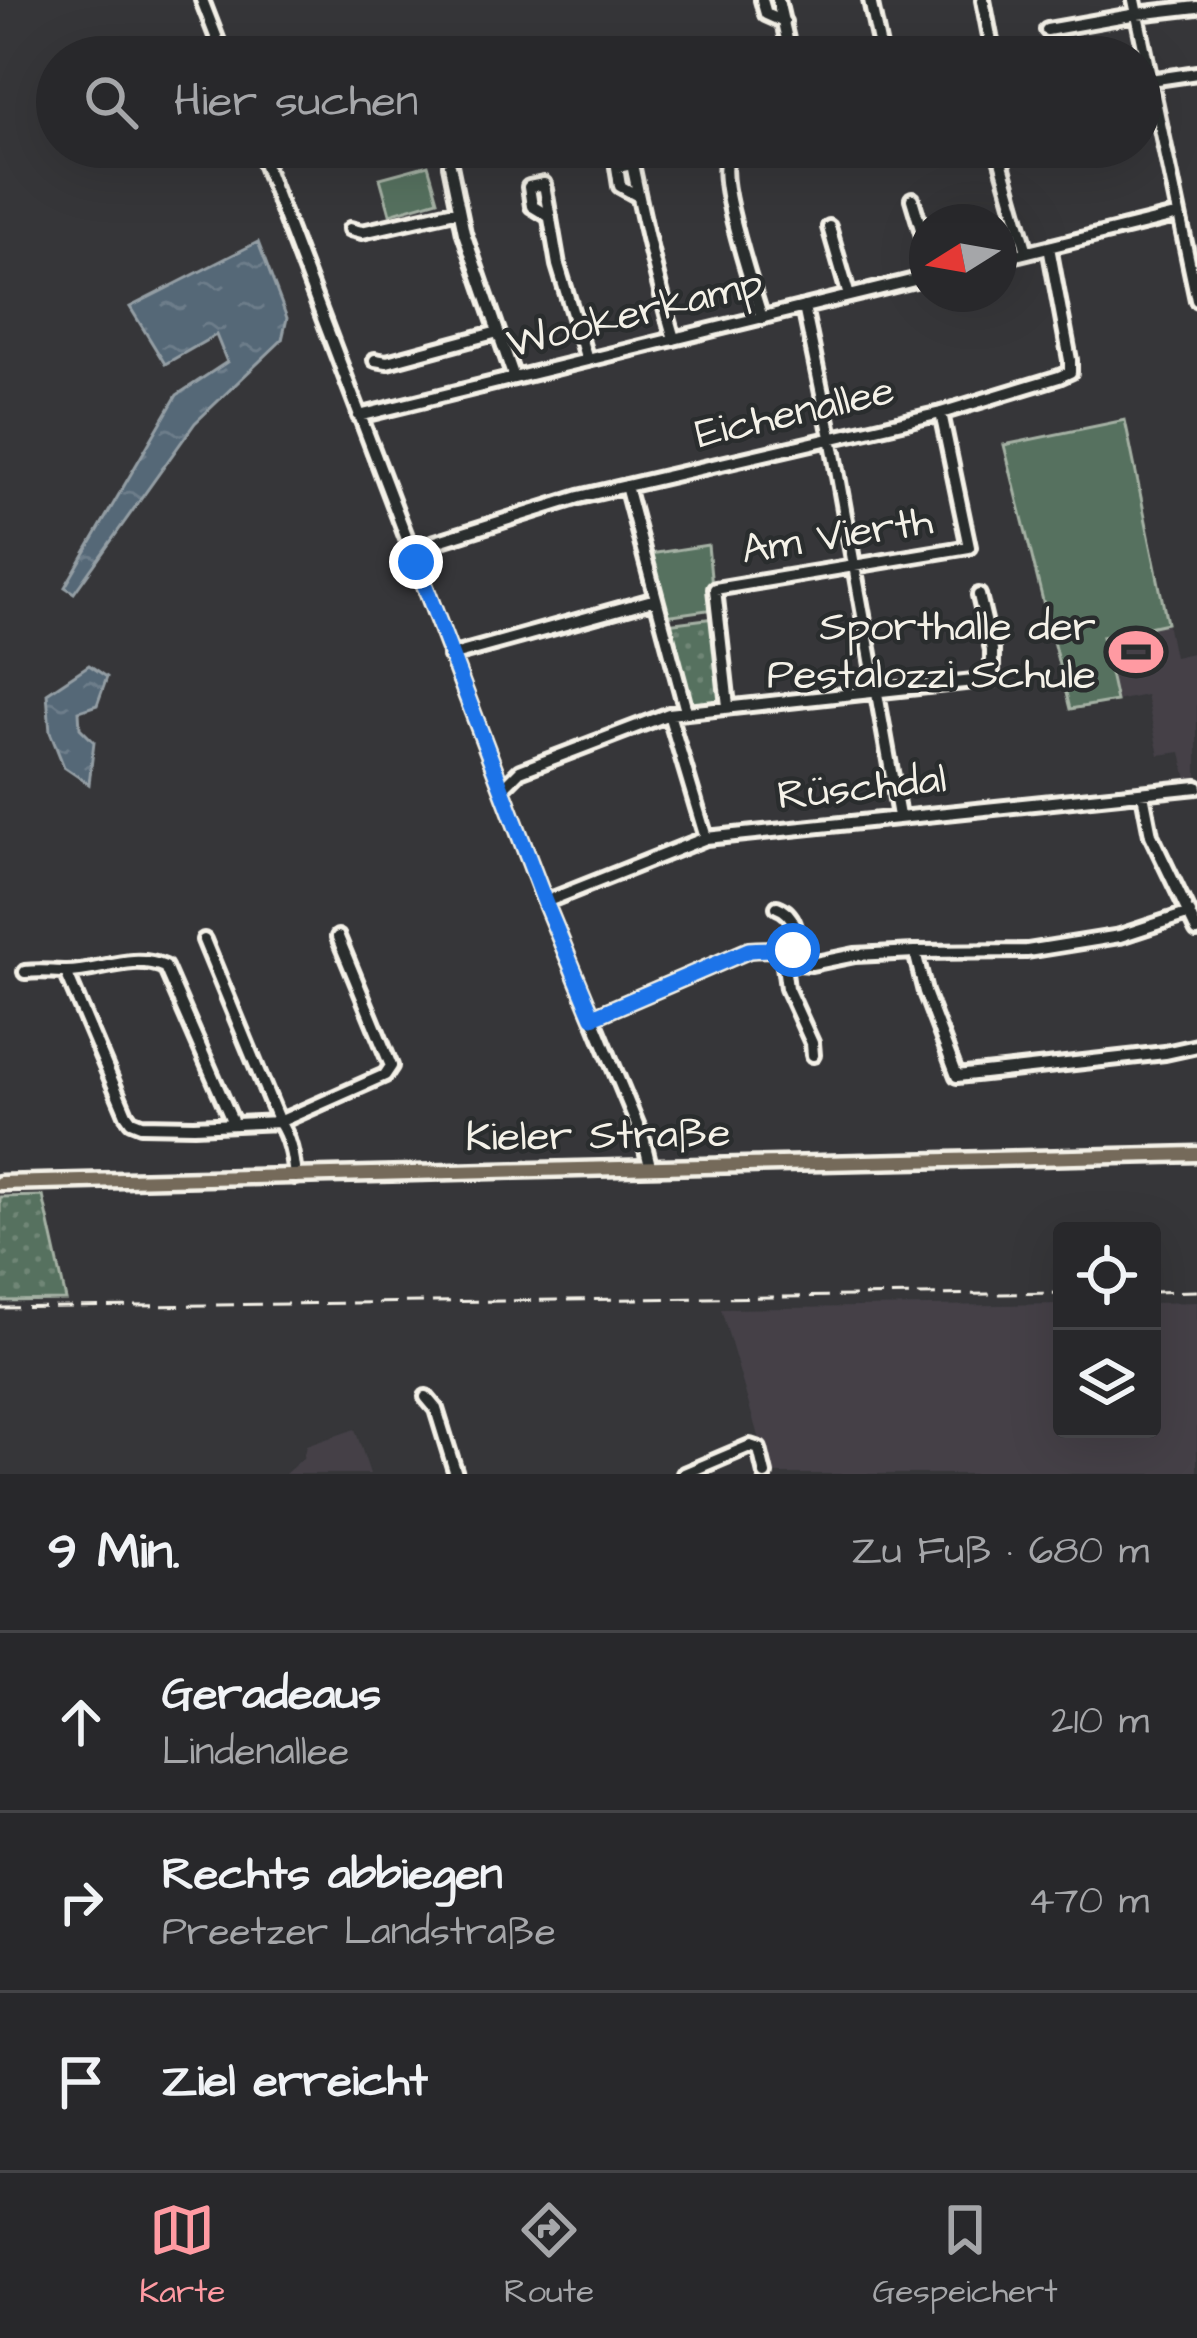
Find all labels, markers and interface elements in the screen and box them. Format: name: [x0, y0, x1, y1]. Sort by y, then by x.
search box: [36, 36, 1161, 168]
icon: search: [78, 69, 144, 135]
text: Hier suchen: [174, 71, 418, 133]
north arrow: [909, 204, 1017, 312]
street label: Wookerkamp: [501, 254, 769, 374]
street label: Eichenallee: [690, 362, 900, 464]
street label: Am Vierth: [737, 492, 937, 580]
route end: [389, 535, 443, 589]
place label: Sporthalle der Pestalozzi Schule: [767, 599, 1096, 705]
sports icon: Sporthalle der Pestalozzi Schule: [1107, 623, 1165, 681]
street label: Rüschdal: [775, 750, 949, 826]
route start: [766, 923, 820, 977]
street label: Kieler Straße: [465, 1105, 731, 1167]
map controls: [1053, 1222, 1161, 1438]
button: locate: [1053, 1222, 1161, 1330]
button: layers: [1053, 1330, 1161, 1438]
text: 9 Min.: [48, 1517, 180, 1588]
text: Zu Fuß · 680 m: [851, 1525, 1149, 1579]
text: Geradeaus: [162, 1664, 381, 1726]
icon: ahead: [48, 1689, 114, 1755]
text: 210 m: [1051, 1695, 1149, 1749]
text: Lindenallee: [162, 1726, 349, 1780]
text: Rechts abbiegen: [162, 1844, 503, 1906]
icon: right: [48, 1869, 114, 1935]
text: 470 m: [1028, 1875, 1149, 1929]
text: Preetzer Landstraße: [162, 1906, 556, 1960]
icon: arrive: [48, 2049, 114, 2115]
text: Ziel erreicht: [162, 2051, 428, 2113]
tab: Karte: [139, 2197, 225, 2315]
tab: Route: [504, 2197, 594, 2315]
tab: Gespeichert: [873, 2197, 1058, 2315]

